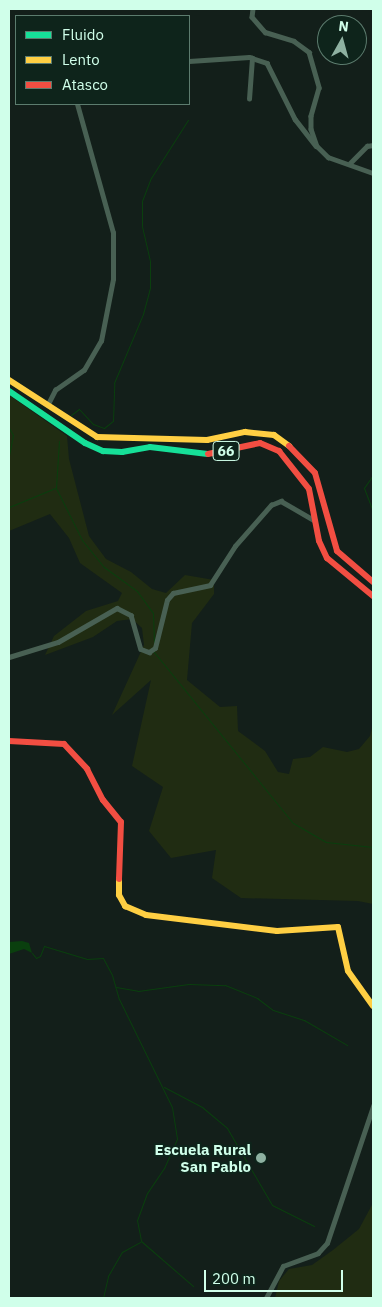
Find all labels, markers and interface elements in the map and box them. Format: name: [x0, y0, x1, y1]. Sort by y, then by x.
legend: [15, 15, 190, 105]
north arrow: [317, 15, 367, 65]
text: N: [338, 17, 350, 36]
text: Fluido: [62, 25, 104, 44]
text: Lento: [62, 50, 100, 69]
text: Atasco: [62, 75, 108, 94]
road number: 66: [212, 440, 240, 462]
place label: Escuela Rural San Pablo: [155, 1140, 251, 1175]
marker: Escuela Rural San Pablo: [255, 1152, 267, 1164]
scale bar: [207, 1260, 346, 1292]
text: 200 m: [212, 1269, 256, 1288]

